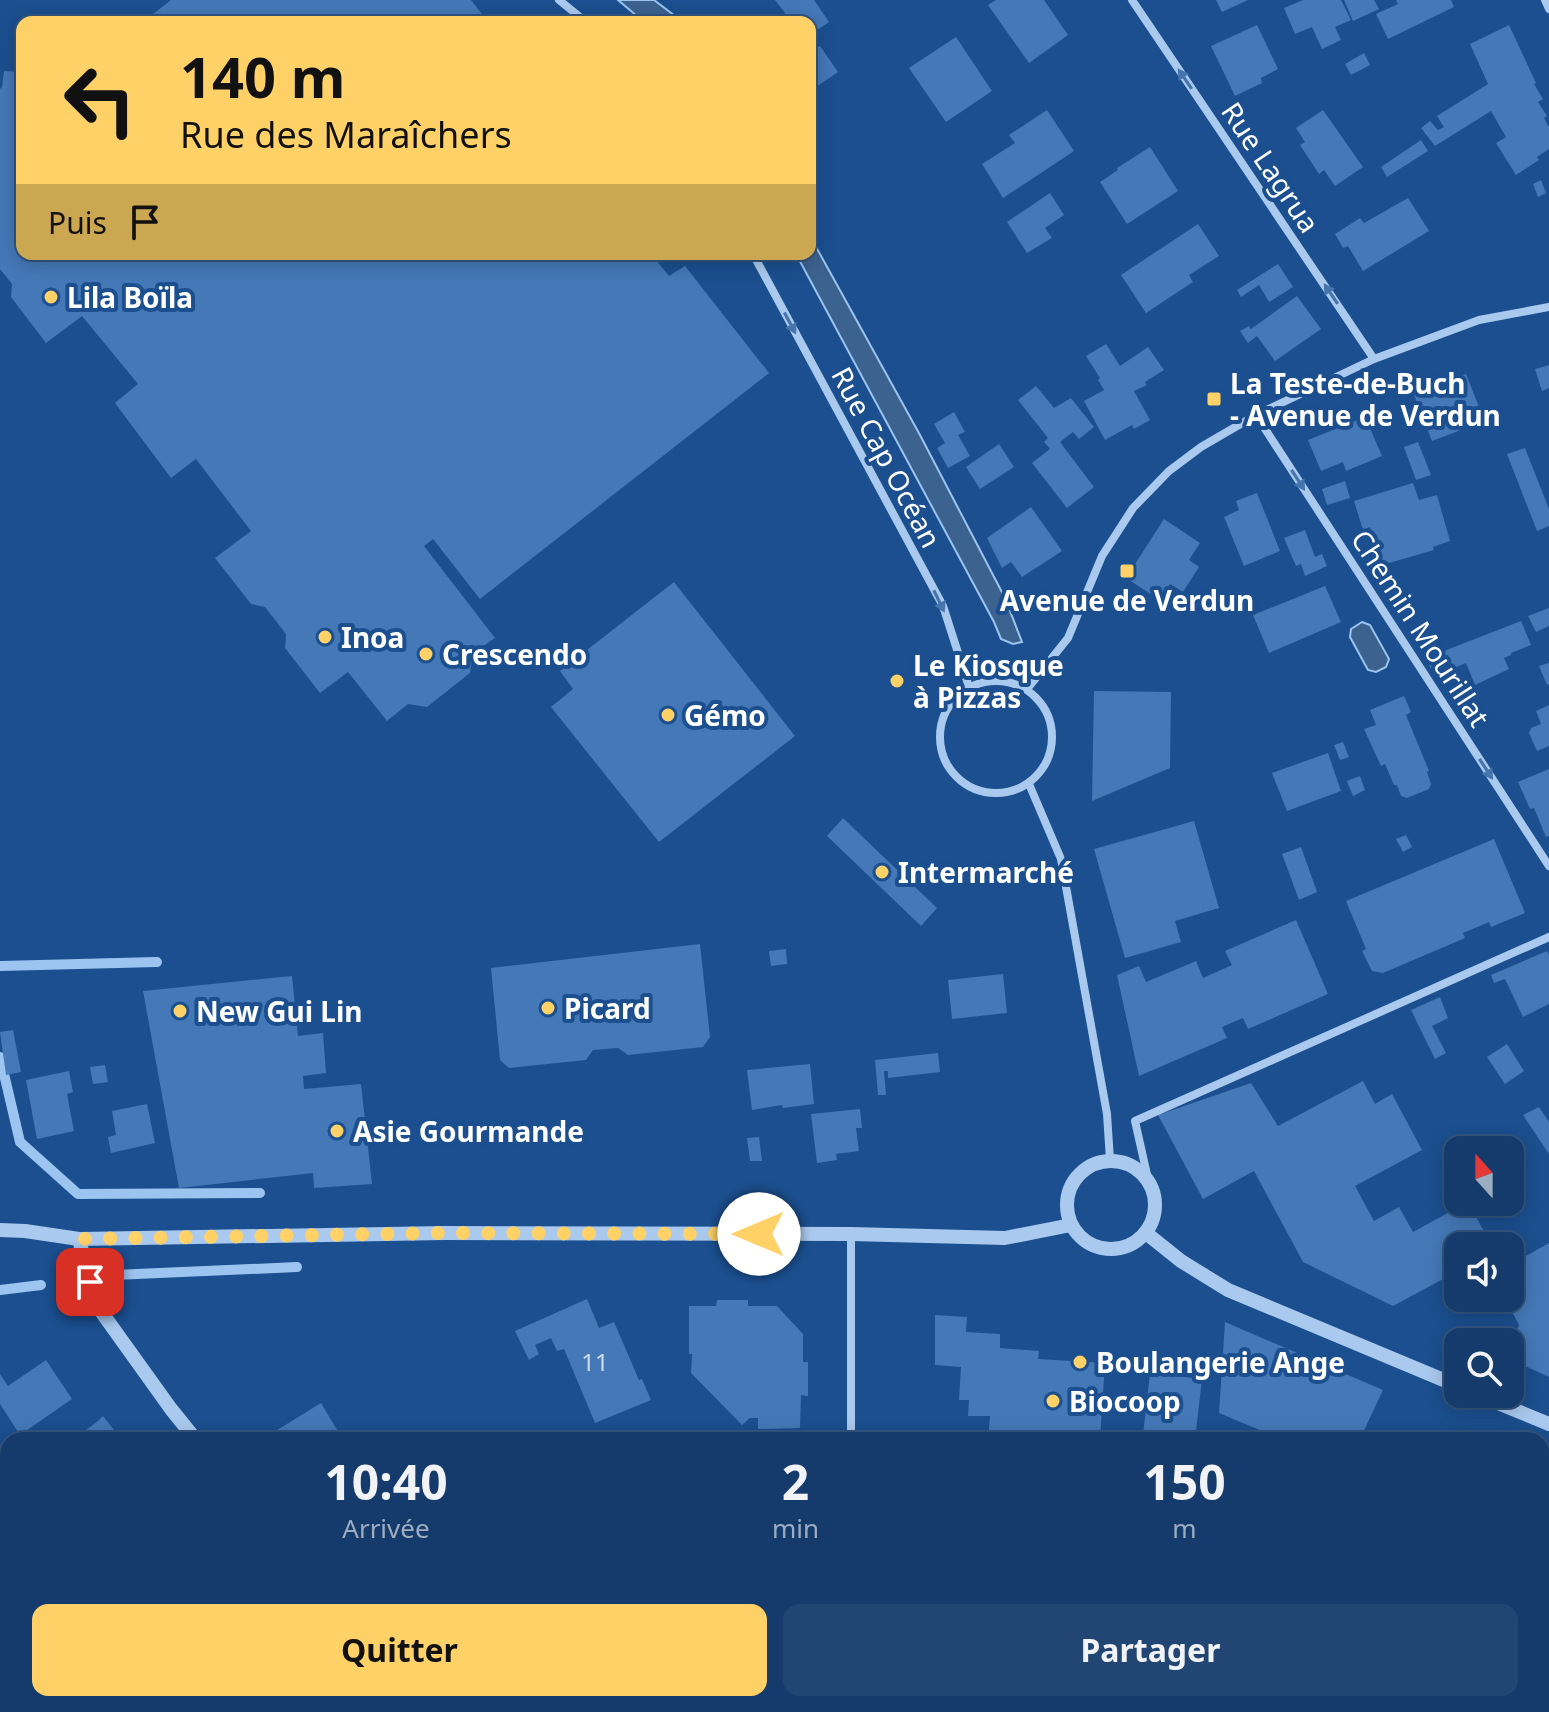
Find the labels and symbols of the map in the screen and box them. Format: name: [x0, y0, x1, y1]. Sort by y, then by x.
one-way arrow: [1178, 68, 1193, 89]
street label: Rue Lagrua: [1213, 94, 1329, 240]
place label: Lila Boïla: [67, 278, 193, 316]
one-way arrow: [1323, 284, 1338, 305]
marker: Lila Boïla: [42, 288, 60, 306]
one-way arrow: [783, 311, 796, 334]
street label: Rue Cap Océan: [823, 360, 951, 554]
place label: La Teste-de-Buch - Avenue de Verdun: [1230, 364, 1501, 434]
marker: La Teste-de-Buch - Avenue de Verdun: [1205, 390, 1223, 408]
one-way arrow: [1291, 470, 1306, 491]
street label: Chemin Mourillat: [1343, 522, 1499, 734]
marker: Avenue de Verdun: [1118, 562, 1136, 580]
place label: Avenue de Verdun: [1000, 581, 1254, 619]
one-way arrow: [932, 590, 946, 613]
place label: Inoa: [341, 618, 404, 656]
marker: Inoa: [316, 628, 334, 646]
place label: Crescendo: [442, 635, 587, 673]
marker: Crescendo: [417, 645, 435, 663]
place label: Le Kiosque à Pizzas: [913, 646, 1064, 716]
marker: Le Kiosque à Pizzas: [888, 672, 906, 690]
place label: Gémo: [684, 696, 766, 734]
marker: Gémo: [659, 706, 677, 724]
one-way arrow: [1478, 758, 1493, 779]
place label: Intermarché: [898, 853, 1074, 891]
marker: Intermarché: [873, 863, 891, 881]
place label: Picard: [564, 989, 651, 1027]
place label: New Gui Lin: [196, 992, 363, 1030]
marker: Picard: [539, 999, 557, 1017]
marker: New Gui Lin: [171, 1002, 189, 1020]
place label: Asie Gourmande: [353, 1112, 584, 1150]
marker: Asie Gourmande: [328, 1122, 346, 1140]
north arrow: [1444, 1136, 1524, 1216]
position arrow: [717, 1192, 801, 1276]
pin: [56, 1248, 124, 1316]
place label: Boulangerie Ange: [1096, 1343, 1345, 1381]
house number: 11: [581, 1345, 609, 1378]
marker: Boulangerie Ange: [1071, 1353, 1089, 1371]
place label: Biocoop: [1069, 1382, 1181, 1420]
marker: Biocoop: [1044, 1392, 1062, 1410]

